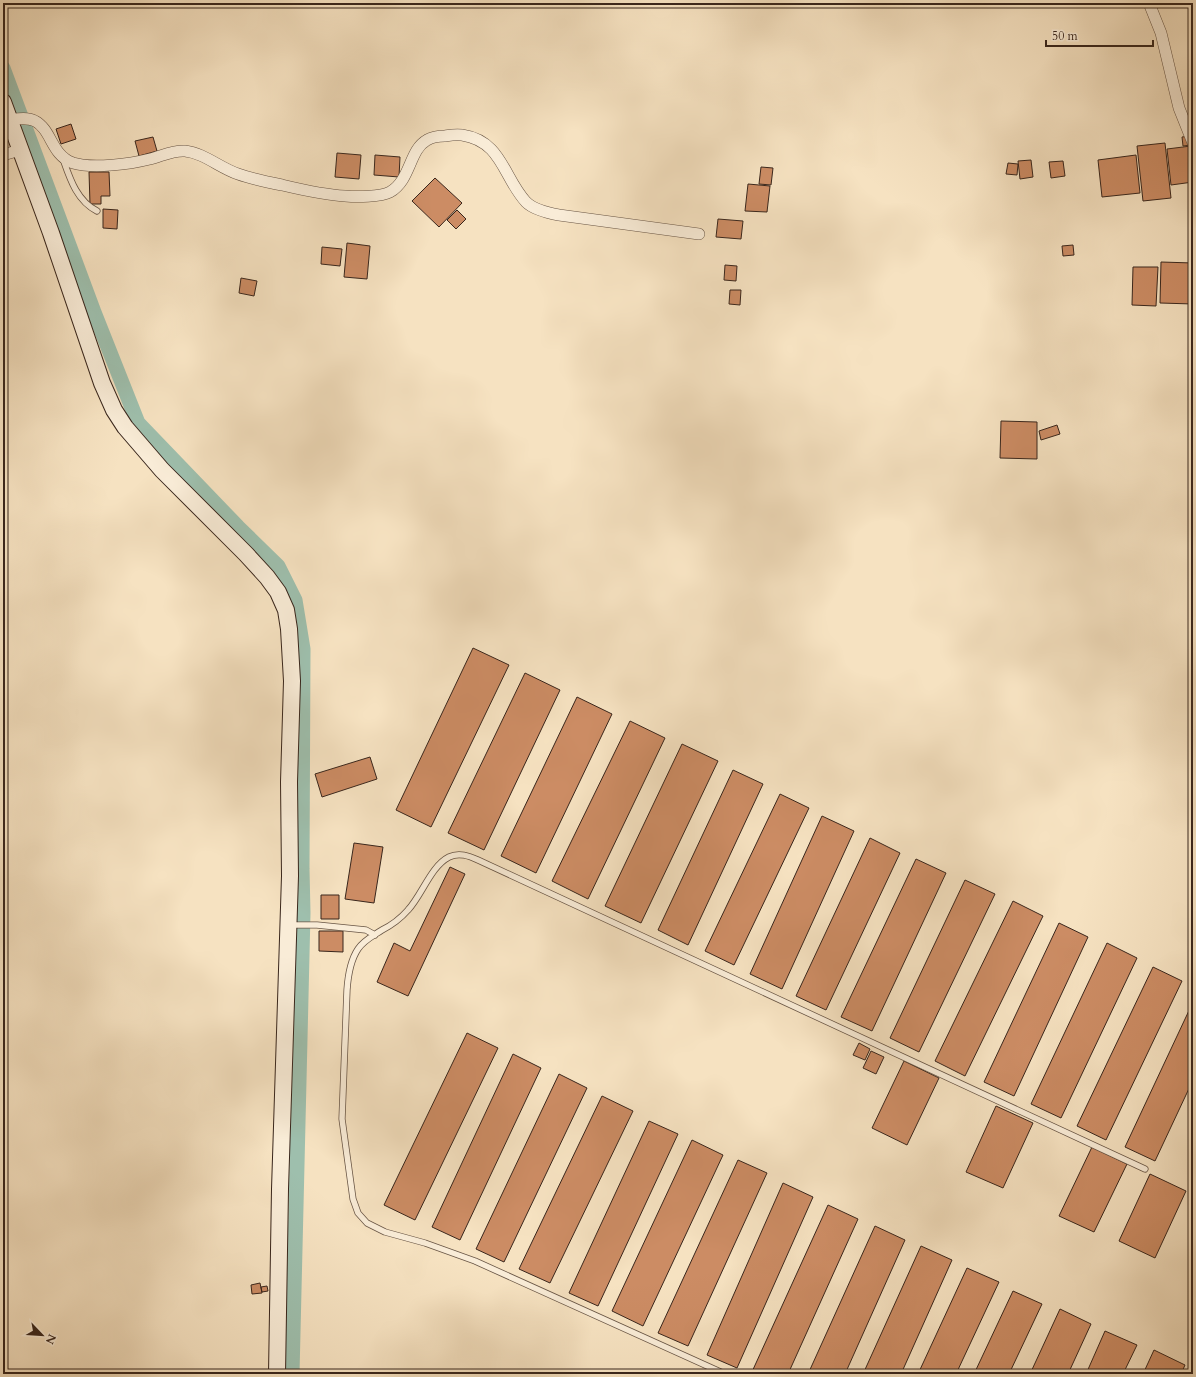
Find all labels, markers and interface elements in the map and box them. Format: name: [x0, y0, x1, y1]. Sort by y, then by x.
scale bar: [1046, 22, 1153, 48]
text: 50 m: [1052, 28, 1079, 44]
north arrow: [22, 1315, 62, 1355]
text: N: [42, 1332, 59, 1347]

